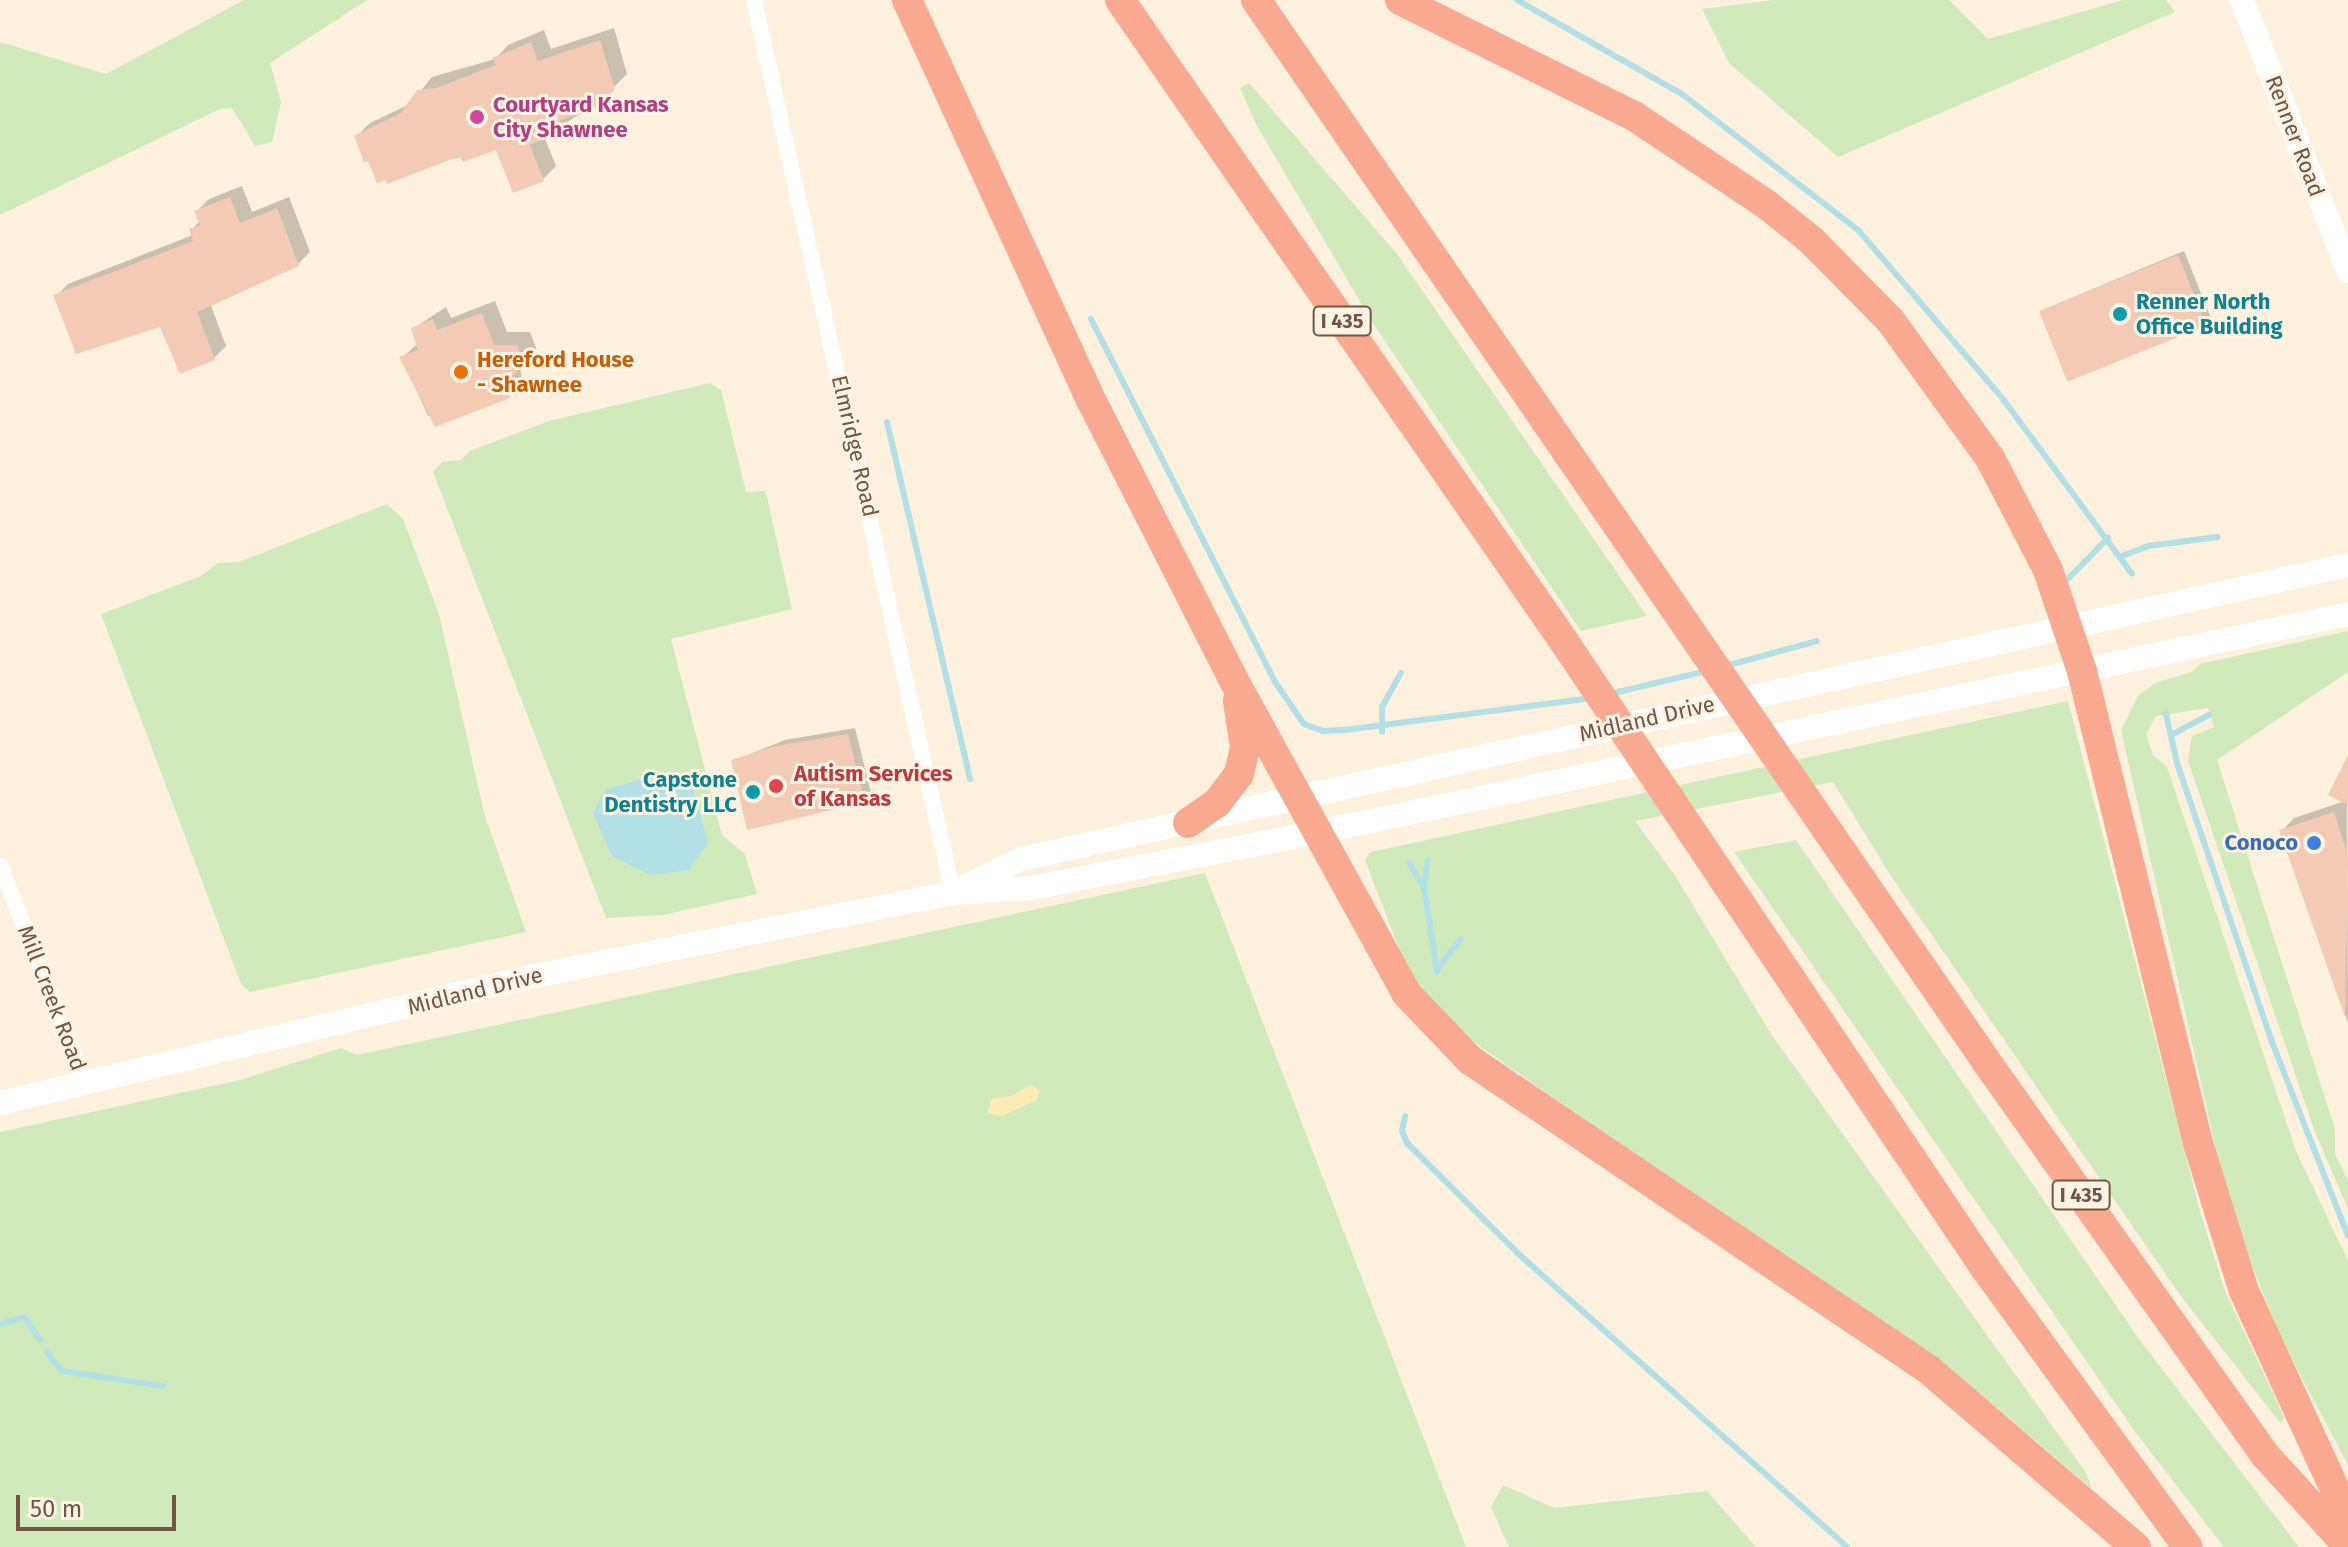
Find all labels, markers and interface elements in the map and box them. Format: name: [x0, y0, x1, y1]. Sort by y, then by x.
street label: Renner Road: [2260, 72, 2330, 200]
place label: Courtyard Kansas City Shawnee: [493, 91, 669, 142]
marker: Courtyard Kansas City Shawnee: [468, 108, 486, 126]
place label: Renner North Office Building: [2136, 288, 2283, 340]
road number: I 435: [1312, 305, 1372, 337]
marker: Renner North Office Building: [2111, 305, 2129, 323]
place label: Hereford House - Shawnee: [477, 346, 634, 398]
marker: Hereford House - Shawnee: [452, 363, 470, 381]
street label: Elmridge Road: [826, 373, 884, 519]
street label: Midland Drive: [1577, 691, 1717, 747]
place label: Autism Services of Kansas: [794, 760, 953, 812]
place label: Capstone Dentistry LLC: [604, 766, 737, 818]
marker: Autism Services of Kansas: [765, 775, 787, 797]
marker: Capstone Dentistry LLC: [744, 783, 762, 801]
place label: Conoco: [2224, 830, 2298, 856]
marker: Conoco: [2305, 834, 2323, 852]
street label: Mill Creek Road: [12, 922, 92, 1074]
street label: Midland Drive: [405, 961, 545, 1021]
road number: I 435: [2051, 1179, 2111, 1211]
scale bar: [20, 1479, 180, 1529]
text: 50 m: [30, 1495, 82, 1523]

